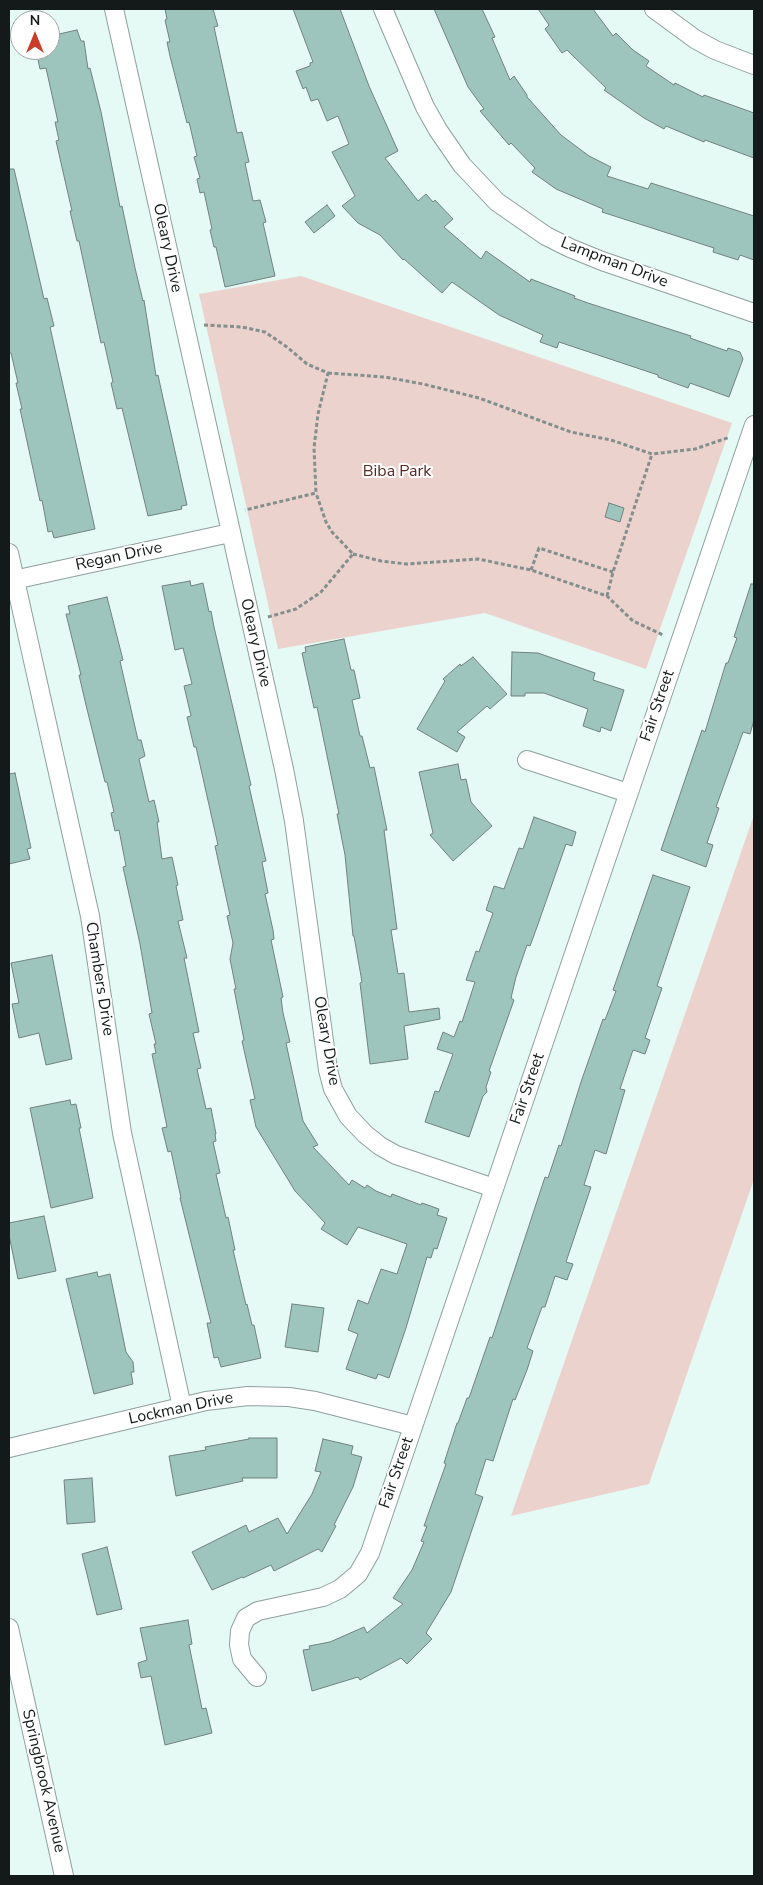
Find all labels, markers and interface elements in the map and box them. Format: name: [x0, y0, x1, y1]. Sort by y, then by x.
north arrow: [10, 10, 60, 60]
text: N: [30, 11, 40, 30]
street label: Oleary Drive: [148, 202, 186, 294]
street label: Lampman Drive: [558, 234, 670, 292]
park label: Biba Park: [363, 462, 431, 482]
street label: Regan Drive: [74, 538, 164, 576]
street label: Oleary Drive: [235, 597, 275, 689]
street label: Fair Street: [637, 668, 679, 744]
street label: Chambers Drive: [81, 921, 117, 1037]
street label: Oleary Drive: [309, 995, 343, 1087]
street label: Fair Street: [507, 1051, 549, 1127]
street label: Lockman Drive: [127, 1389, 235, 1429]
street label: Fair Street: [376, 1435, 418, 1511]
street label: Springbrook Avenue: [17, 1708, 69, 1854]

